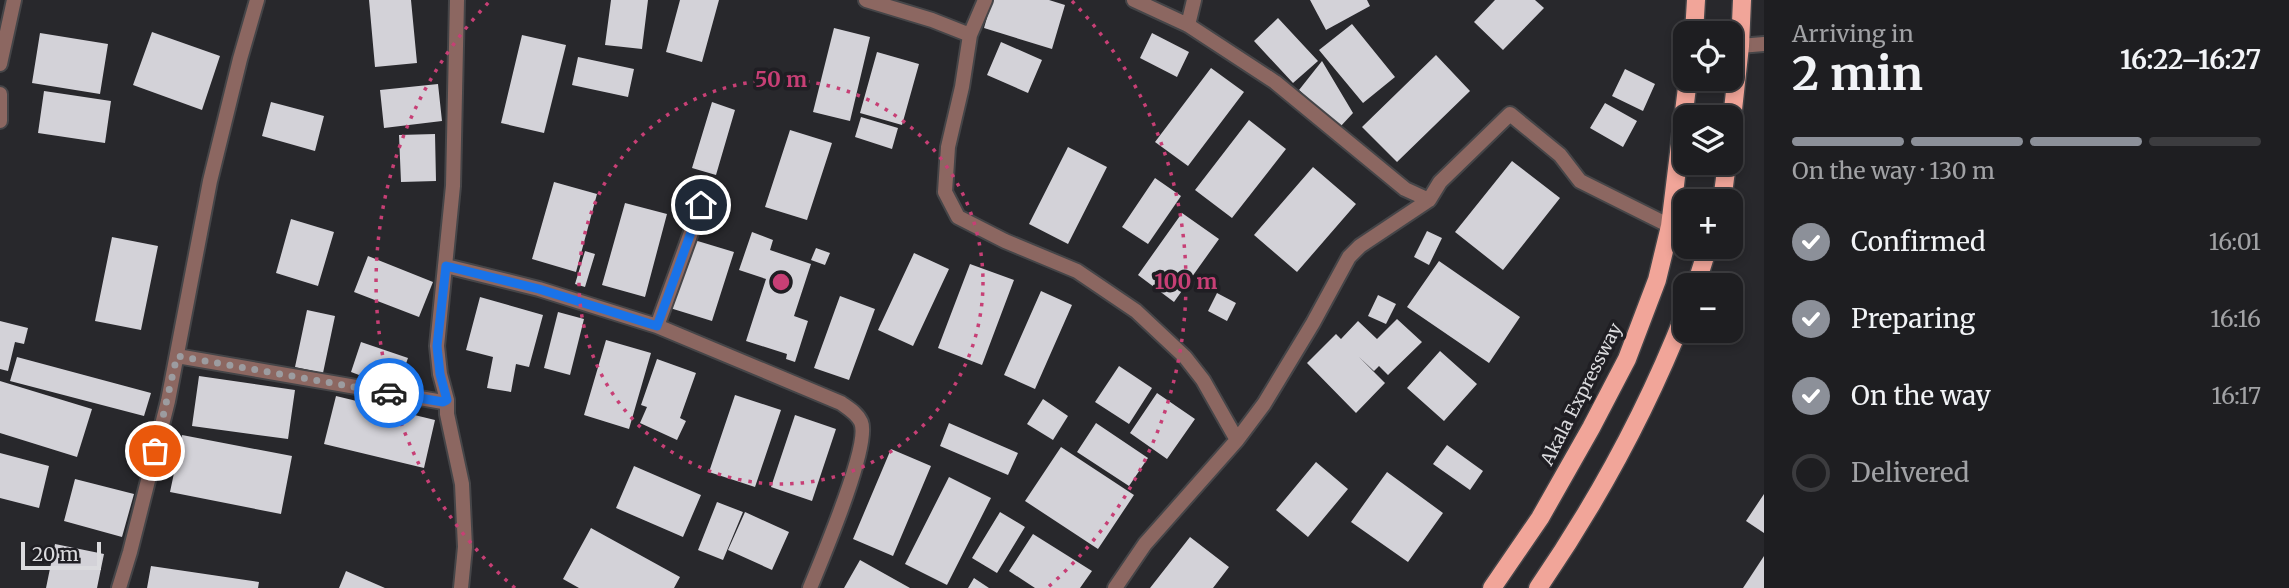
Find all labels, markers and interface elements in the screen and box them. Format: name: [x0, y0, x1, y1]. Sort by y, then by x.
text: Arriving in: [1792, 19, 1914, 48]
map controls: [1673, 21, 1743, 343]
button: locate: [1673, 21, 1743, 91]
text: 16:22–16:27: [2120, 43, 2261, 76]
text: 2 min: [1792, 45, 1923, 103]
text: 50 m: [755, 66, 807, 93]
button: layers: [1673, 105, 1743, 175]
text: On the way · 130 m: [1792, 156, 1995, 185]
pin: [671, 175, 731, 235]
icon: home: [682, 186, 720, 224]
button: +: [1673, 189, 1743, 259]
icon: check: [1792, 223, 1830, 261]
text: Confirmed: [1851, 225, 1986, 258]
text: 16:01: [2209, 227, 2261, 256]
text: 100 m: [1155, 268, 1217, 295]
centre of rings: [769, 270, 793, 294]
button: −: [1673, 273, 1743, 343]
icon: check: [1792, 300, 1830, 338]
text: Preparing: [1851, 302, 1975, 335]
text: 16:16: [2210, 304, 2261, 333]
street label: Akala Expressway: [1535, 319, 1627, 470]
courier: [354, 358, 424, 428]
icon: car: [370, 374, 408, 412]
icon: check: [1792, 377, 1830, 415]
text: On the way: [1851, 379, 1991, 412]
text: 16:17: [2211, 381, 2261, 410]
pin: [125, 421, 185, 481]
icon: bag: [136, 432, 174, 470]
text: Delivered: [1851, 456, 1970, 489]
scale bar: [21, 539, 102, 571]
text: 20 m: [32, 542, 79, 566]

